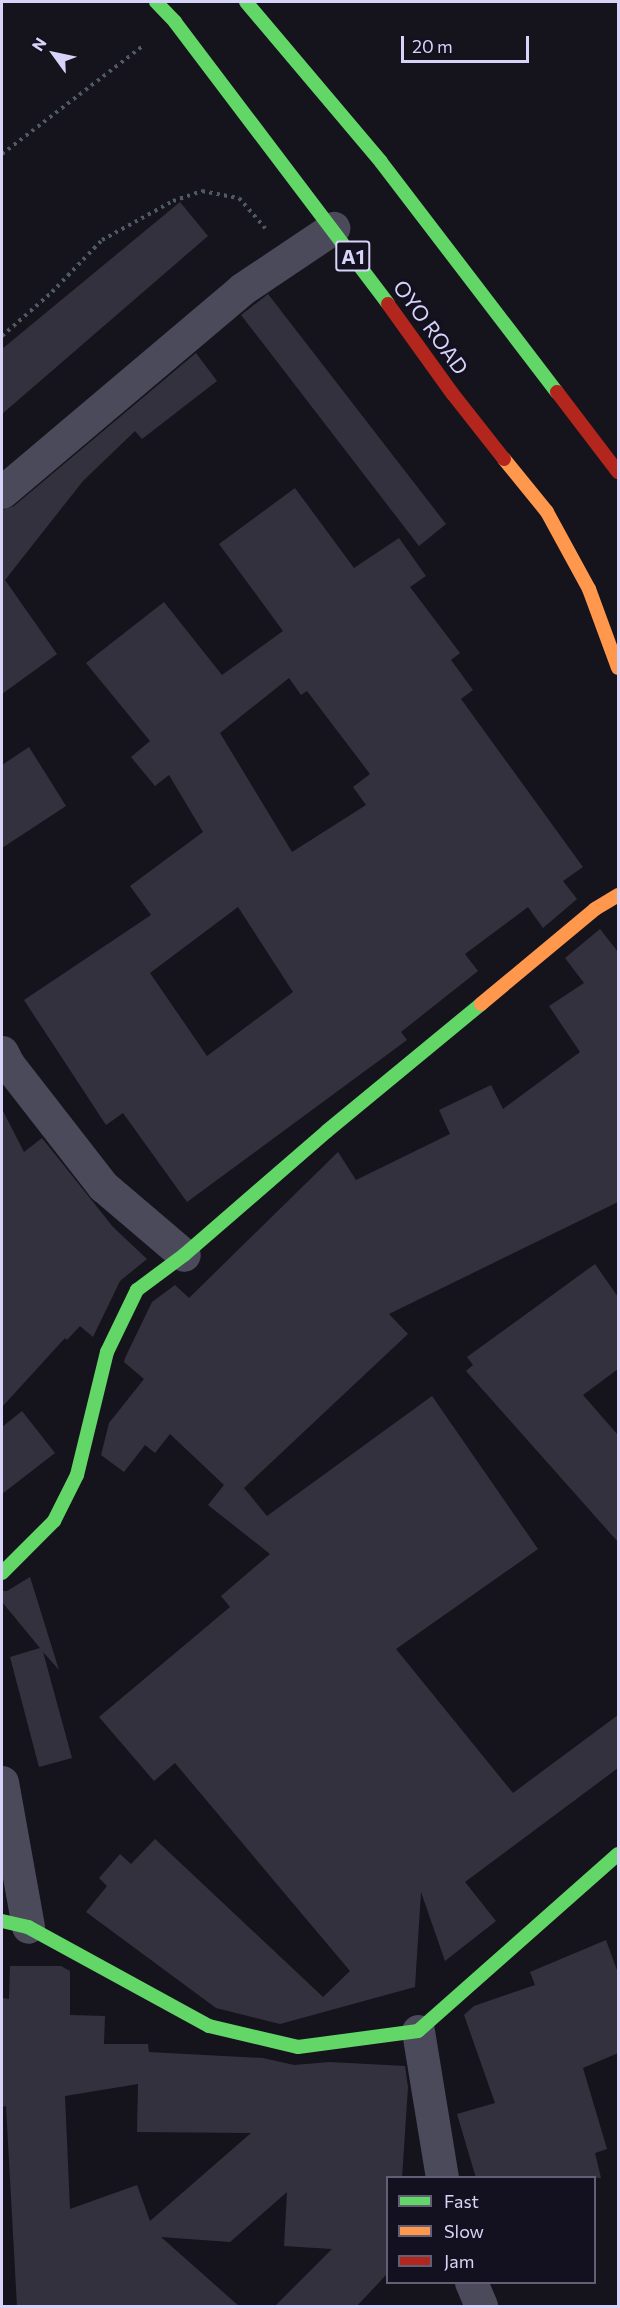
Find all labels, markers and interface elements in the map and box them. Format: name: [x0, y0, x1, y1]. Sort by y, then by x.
north arrow: [24, 24, 84, 84]
scale bar: [404, 24, 532, 62]
text: N: [27, 34, 50, 54]
text: 20 m: [412, 35, 453, 57]
road number: A1: [335, 239, 371, 273]
street label: OYO ROAD: [388, 275, 474, 379]
legend: [386, 2176, 596, 2284]
text: Fast: [444, 2190, 479, 2212]
text: Slow: [444, 2220, 484, 2242]
text: Jam: [444, 2250, 474, 2272]

